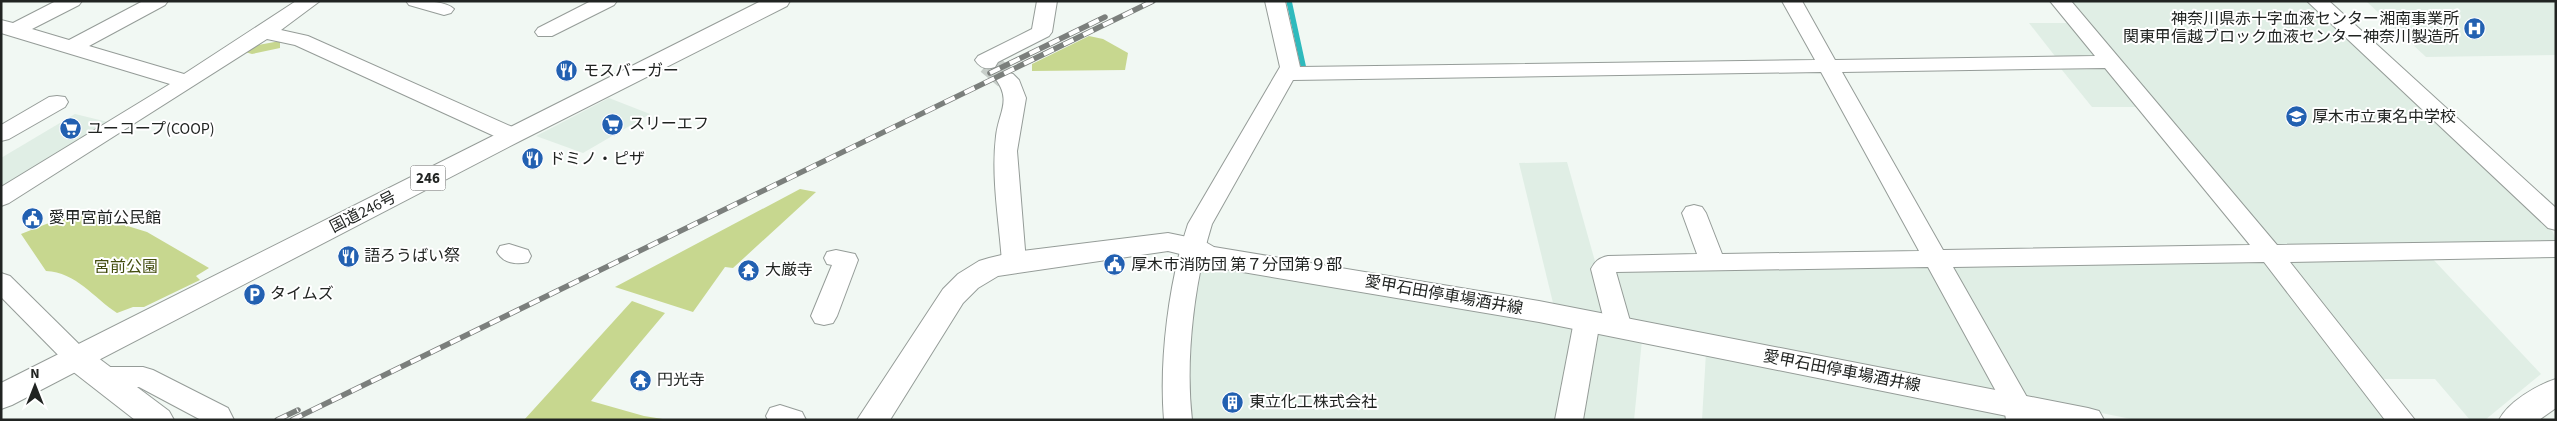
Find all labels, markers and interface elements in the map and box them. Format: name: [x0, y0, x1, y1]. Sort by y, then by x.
place label: 神奈川県赤十字血液センター湘南事業所 関東甲信越ブロック血液センター神奈川製造所: [2123, 8, 2459, 48]
hospital icon: 神奈川県赤十字血液センター湘南事業所 関東甲信越ブロック血液センター神奈川製造所: [2463, 16, 2487, 40]
restaurant icon: モスバーガー: [555, 59, 579, 83]
place label: モスバーガー: [583, 60, 679, 82]
school or university icon: 厚木市立東名中学校: [2284, 105, 2308, 129]
place label: 厚木市立東名中学校: [2312, 106, 2456, 128]
supermarket icon: スリーエフ: [601, 112, 625, 136]
place label: スリーエフ: [629, 113, 709, 135]
supermarket icon: ユーコープ(COOP): [59, 117, 83, 141]
place label: ユーコープ(COOP): [87, 118, 215, 140]
restaurant icon: ドミノ・ピザ: [521, 147, 545, 171]
place label: ドミノ・ピザ: [549, 148, 645, 170]
road number: 246: [410, 166, 446, 190]
street label: 国道246号: [326, 186, 400, 238]
public building icon: 愛甲宮前公民館: [21, 206, 45, 230]
place label: 愛甲宮前公民館: [49, 207, 161, 229]
restaurant icon: 語ろうばい祭: [336, 244, 360, 268]
place label: 語ろうばい祭: [364, 245, 460, 267]
public building icon: 厚木市消防団 第７分団第９部: [1103, 253, 1127, 277]
place label: 厚木市消防団 第７分団第９部: [1131, 254, 1342, 276]
park label: 宮前公園: [94, 256, 158, 278]
temple icon: 大厳寺: [737, 258, 761, 282]
place label: 大厳寺: [765, 259, 813, 281]
street label: 愛甲石田停車場酒井線: [1363, 270, 1525, 320]
parking icon: タイムズ: [242, 282, 266, 306]
place label: タイムズ: [270, 283, 334, 305]
street label: 愛甲石田停車場酒井線: [1761, 345, 1923, 397]
north arrow: [10, 361, 60, 411]
text: N: [30, 364, 40, 384]
temple icon: 円光寺: [629, 368, 653, 392]
place label: 円光寺: [657, 369, 705, 391]
building icon: 東立化工株式会社: [1221, 390, 1245, 414]
place label: 東立化工株式会社: [1249, 391, 1377, 413]

